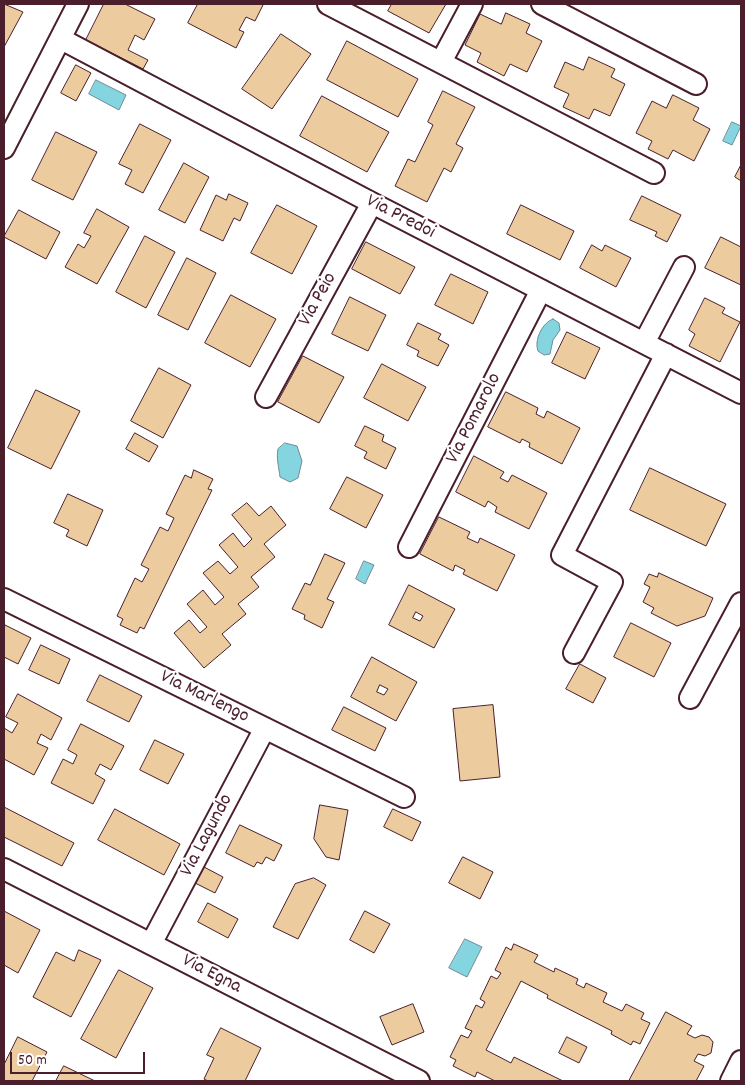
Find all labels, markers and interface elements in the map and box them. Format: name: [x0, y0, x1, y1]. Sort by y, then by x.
street label: Via Predoi: [361, 190, 439, 246]
street label: Via Peio: [295, 269, 343, 331]
street label: Via Pomarolo: [442, 370, 508, 468]
street label: Via Marlengo: [155, 666, 253, 730]
street label: Via Lagundo: [176, 791, 240, 881]
street label: Via Egna: [177, 950, 245, 1000]
scale bar: [12, 1042, 148, 1074]
text: 50 m: [18, 1050, 47, 1072]

